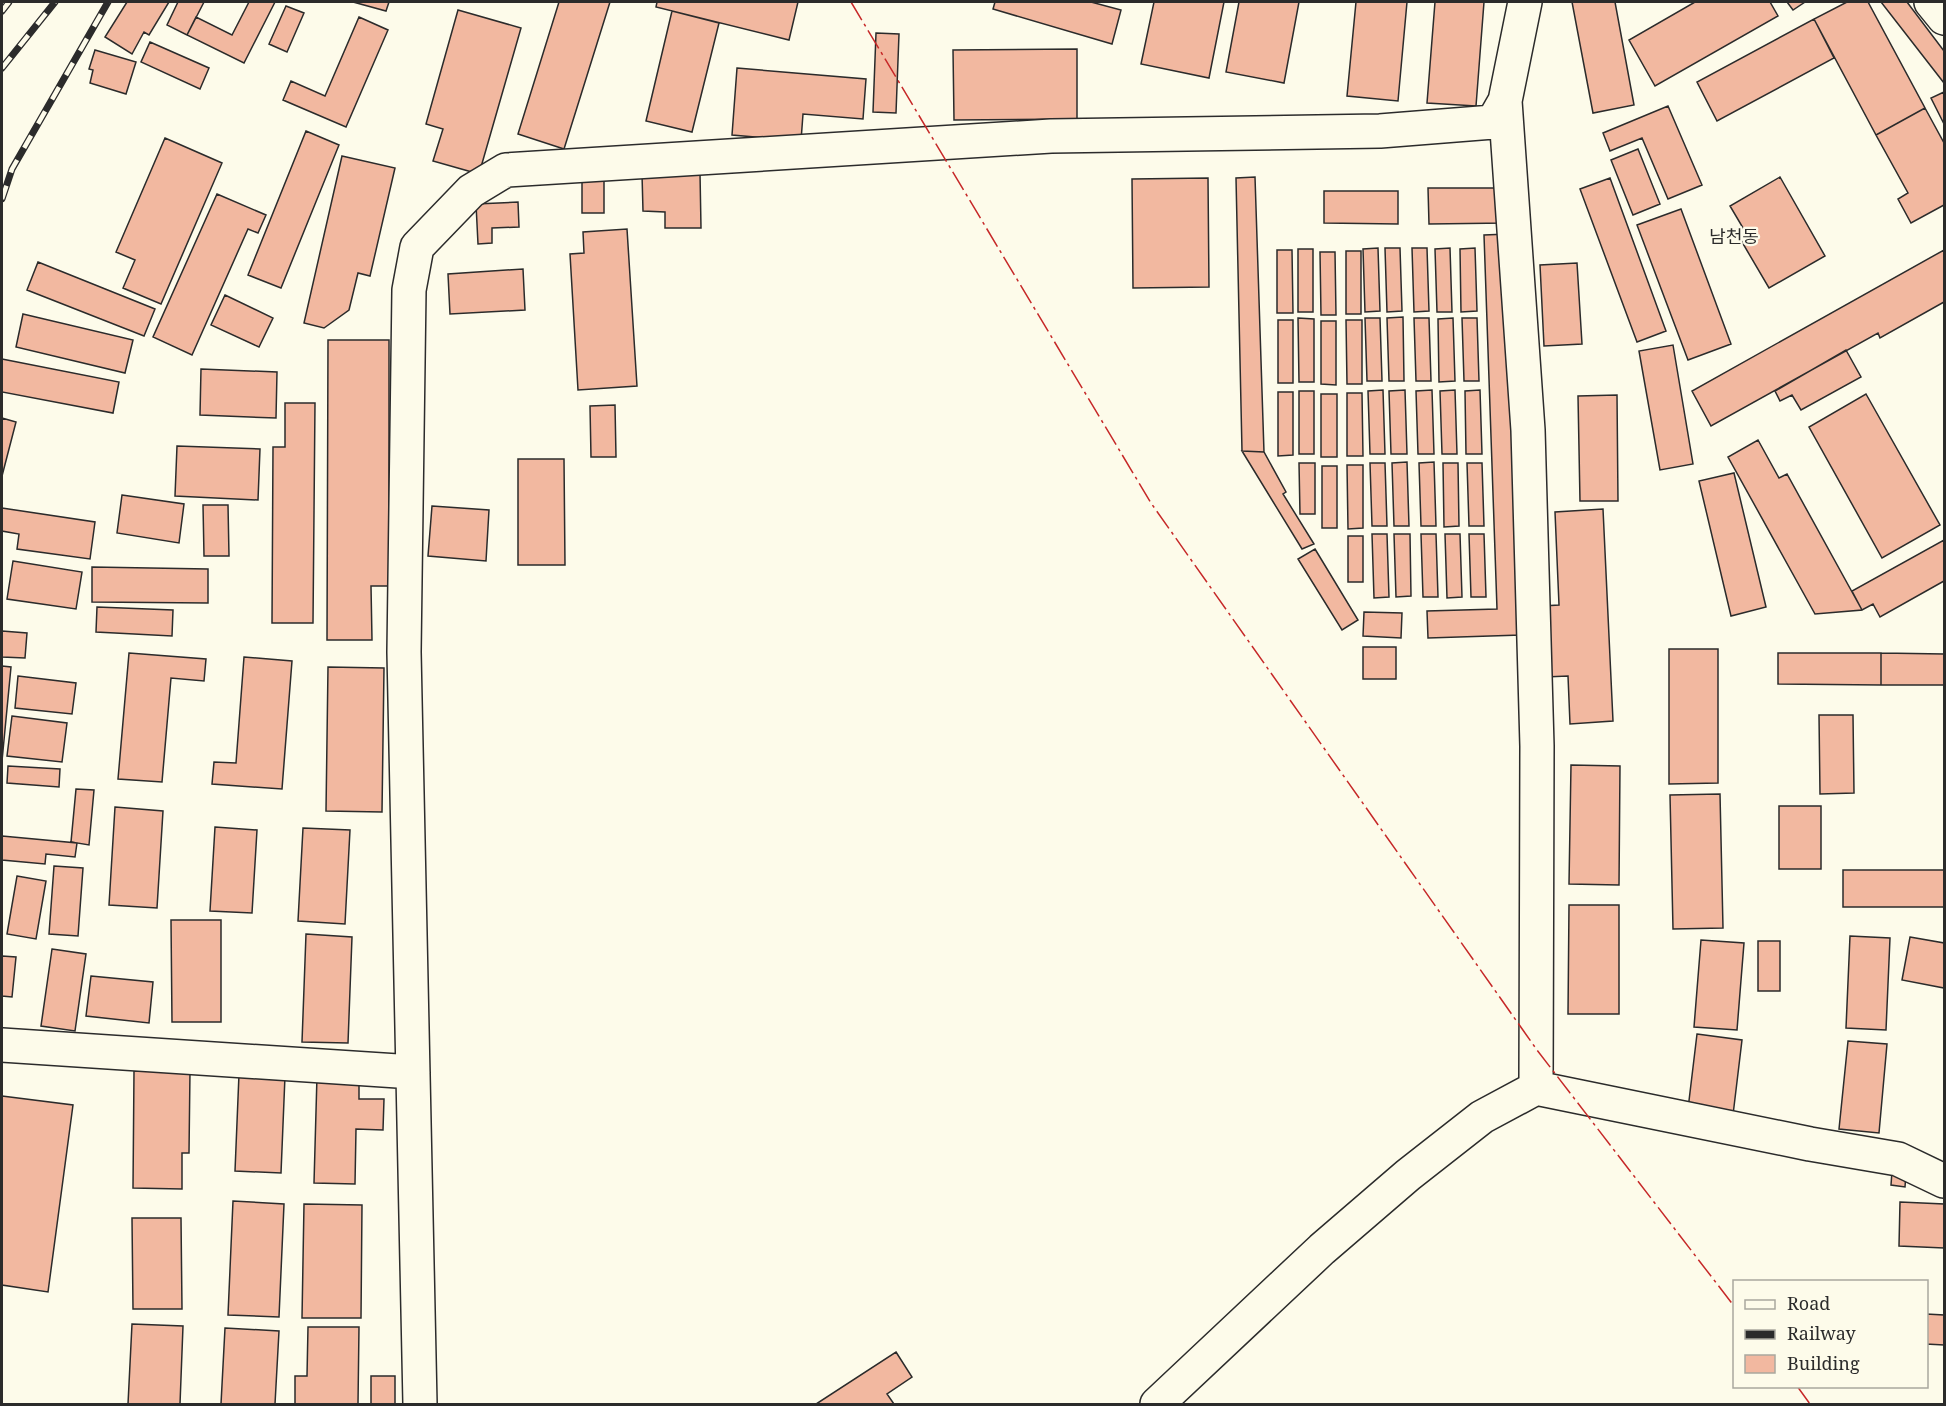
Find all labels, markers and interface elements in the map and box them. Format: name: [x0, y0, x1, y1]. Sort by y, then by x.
district label: 남천동: [1709, 224, 1759, 248]
legend: [1733, 1280, 1928, 1388]
text: Road: [1787, 1291, 1830, 1315]
text: Railway: [1787, 1321, 1857, 1345]
text: Building: [1787, 1351, 1860, 1375]

